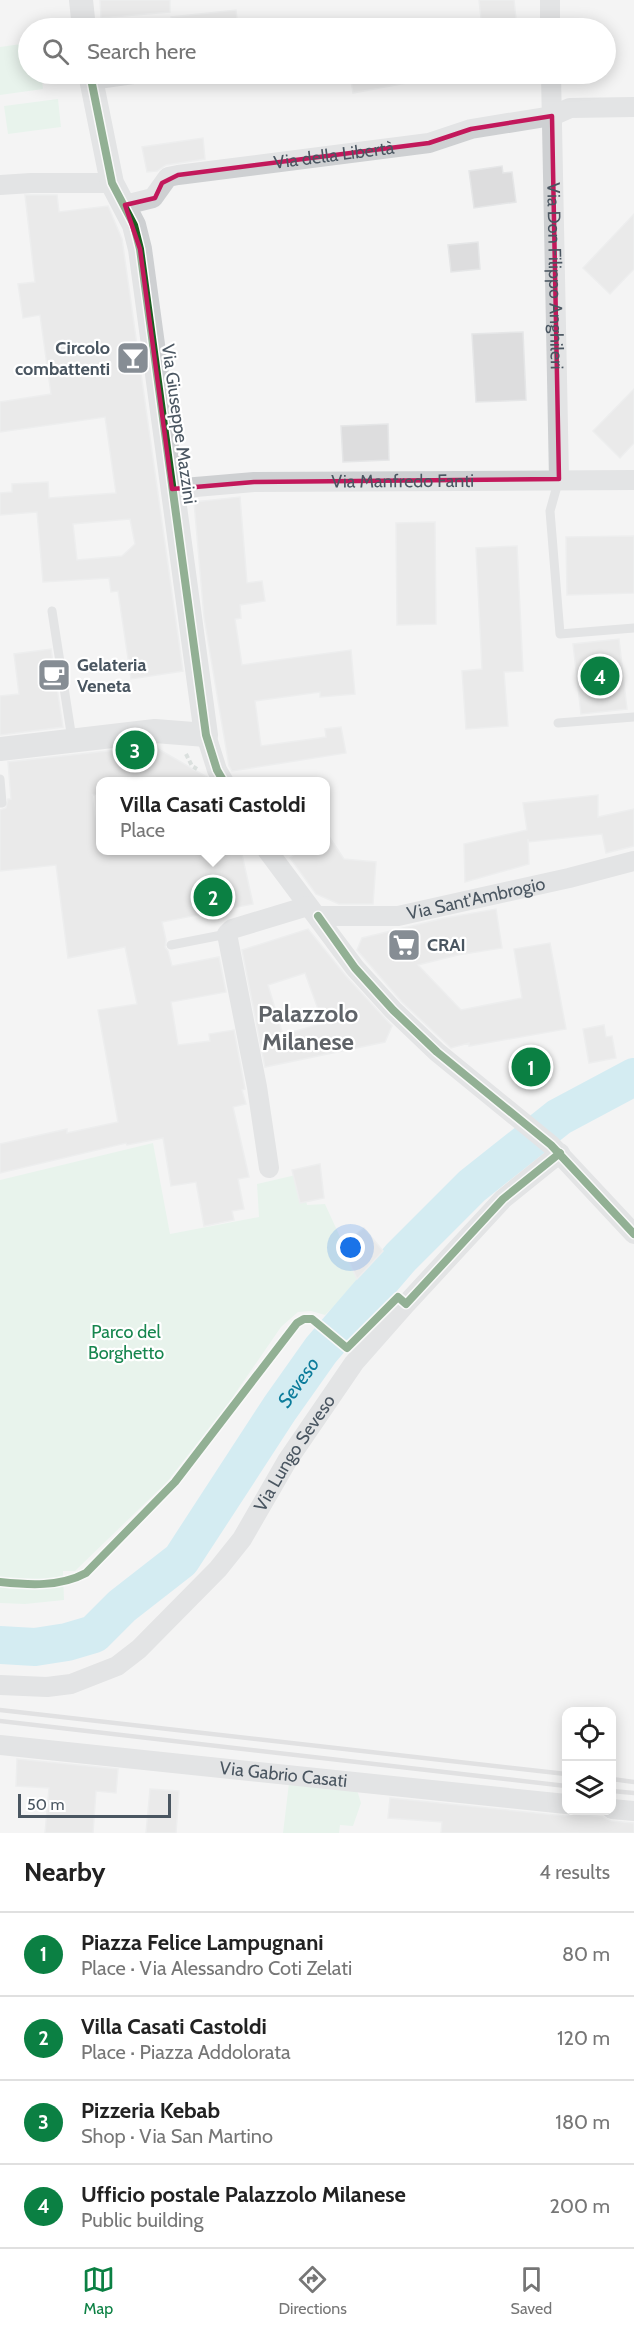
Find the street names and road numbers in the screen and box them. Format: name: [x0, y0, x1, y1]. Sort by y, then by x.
street label: Via della Libertà: [272, 137, 396, 174]
street label: Via Don Filippo Anghileri: [542, 182, 568, 370]
street label: Via Giuseppe Mazzini: [157, 343, 201, 505]
street label: Via Manfredo Fanti: [331, 470, 474, 493]
street label: Via Sant'Ambrogio: [405, 873, 547, 925]
street label: Via Lungo Seveso: [249, 1390, 340, 1516]
street label: Via Gabrio Casati: [219, 1757, 348, 1792]

